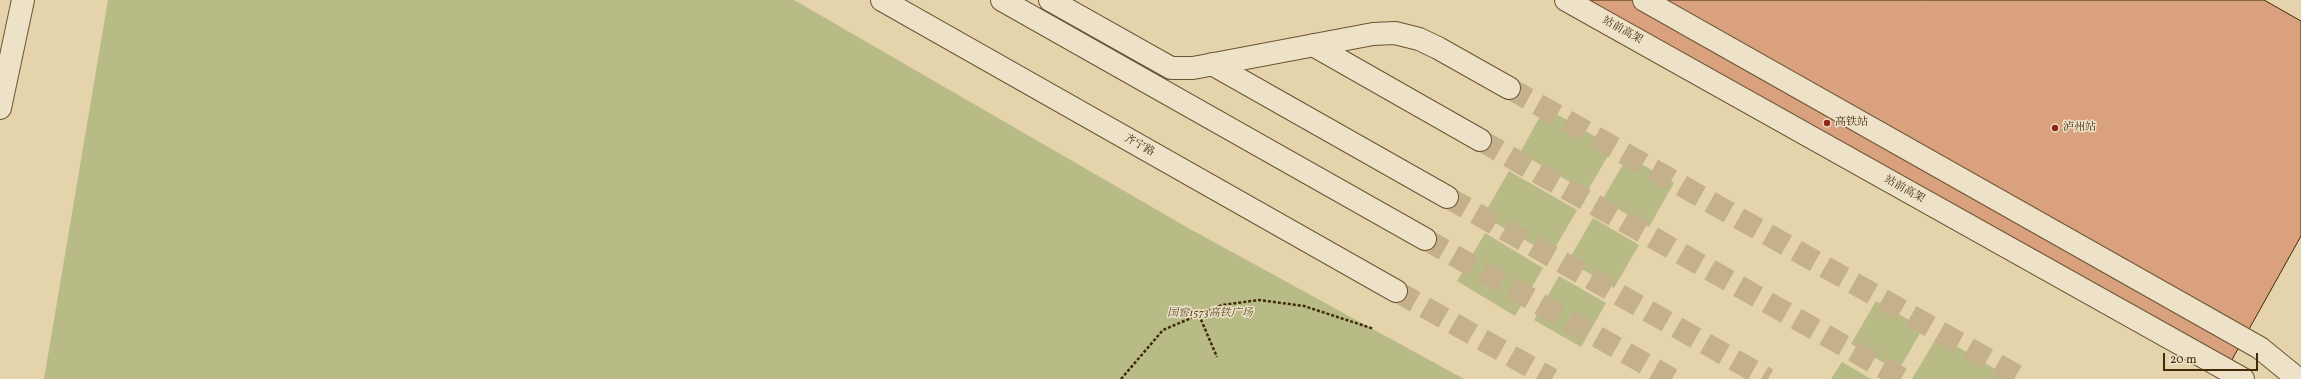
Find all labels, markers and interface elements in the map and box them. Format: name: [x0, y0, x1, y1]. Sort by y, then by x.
street label: 站前高架: [1600, 15, 1644, 47]
place label: 高铁站: [1835, 116, 1868, 130]
marker: 高铁站: [1822, 118, 1832, 128]
place label: 泸州站: [2063, 121, 2096, 135]
marker: 泸州站: [2050, 123, 2060, 133]
street label: 齐宁路: [1121, 132, 1157, 160]
street label: 站前高架: [1882, 174, 1926, 206]
park label: 国窖1573高铁广场: [1167, 307, 1253, 321]
scale bar: [2165, 345, 2260, 371]
text: 20 m: [2170, 352, 2197, 368]

